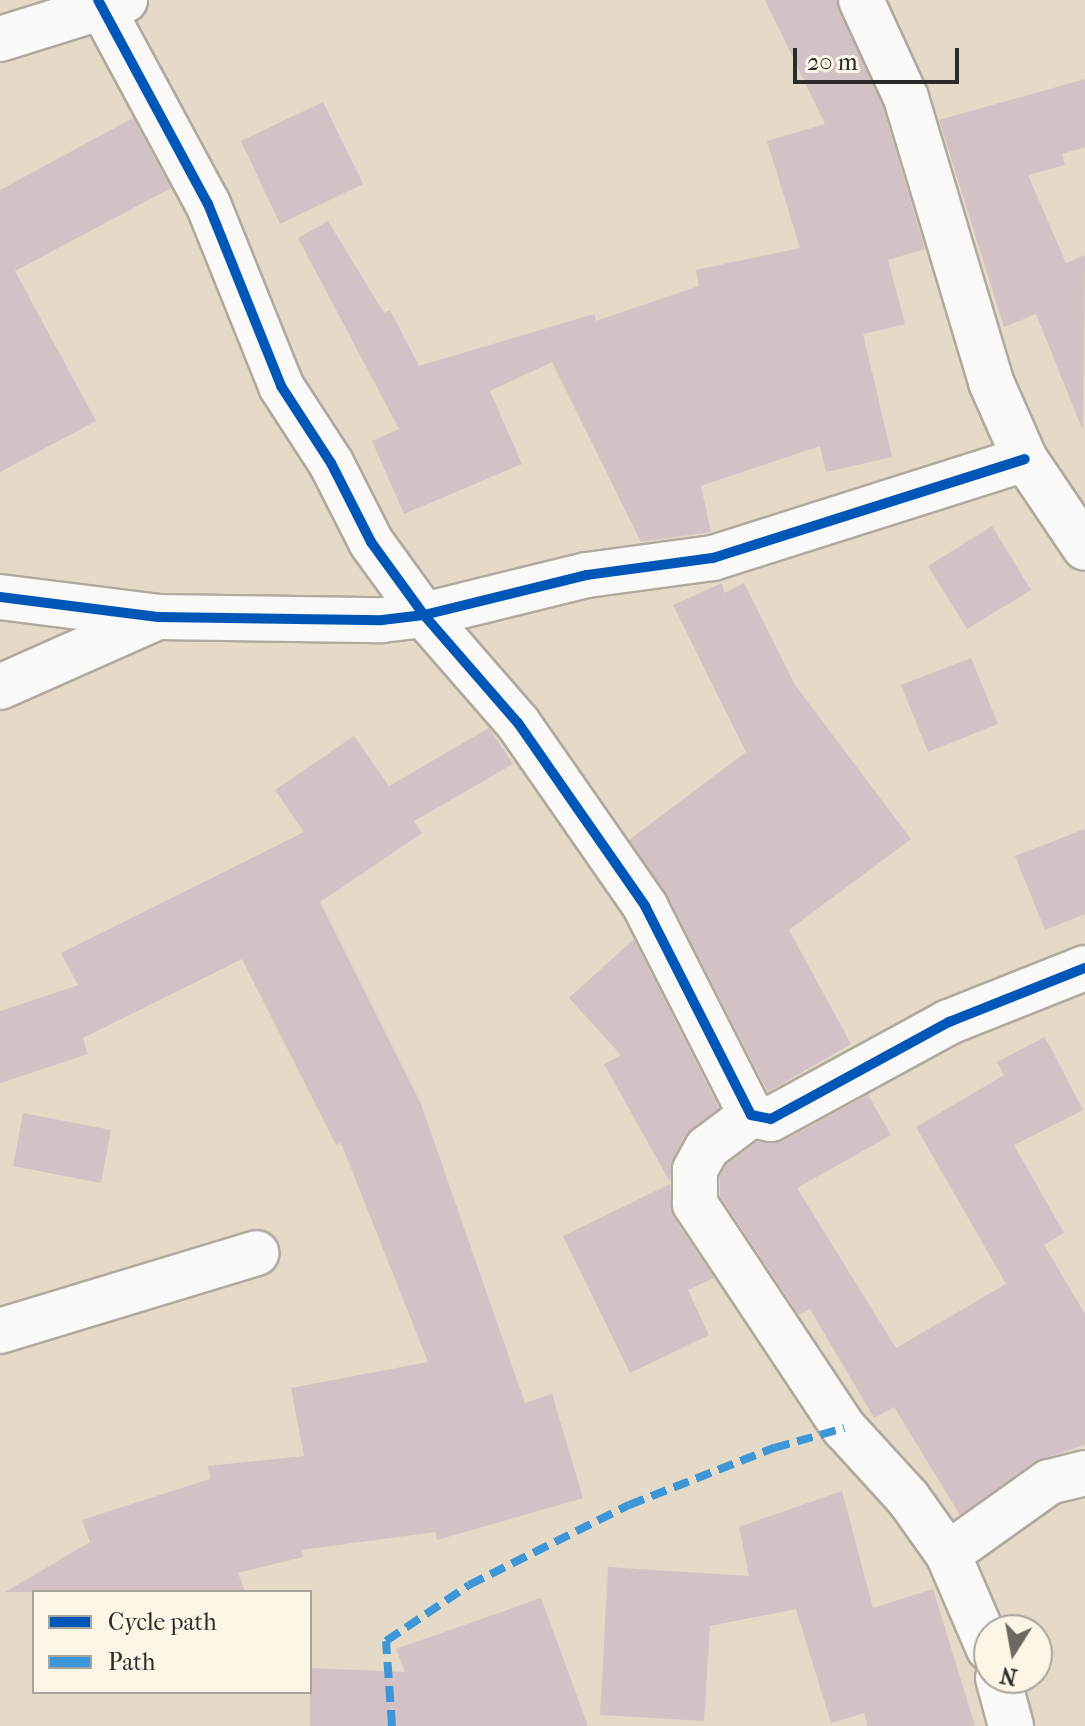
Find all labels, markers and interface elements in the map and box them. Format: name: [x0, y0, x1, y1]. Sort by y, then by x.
scale bar: [797, 32, 963, 82]
text: 20 m: [807, 48, 858, 76]
legend: [32, 1590, 312, 1694]
text: Cycle path: [108, 1608, 217, 1636]
north arrow: [973, 1614, 1053, 1694]
text: Path: [108, 1648, 155, 1676]
text: N: [998, 1661, 1019, 1690]

